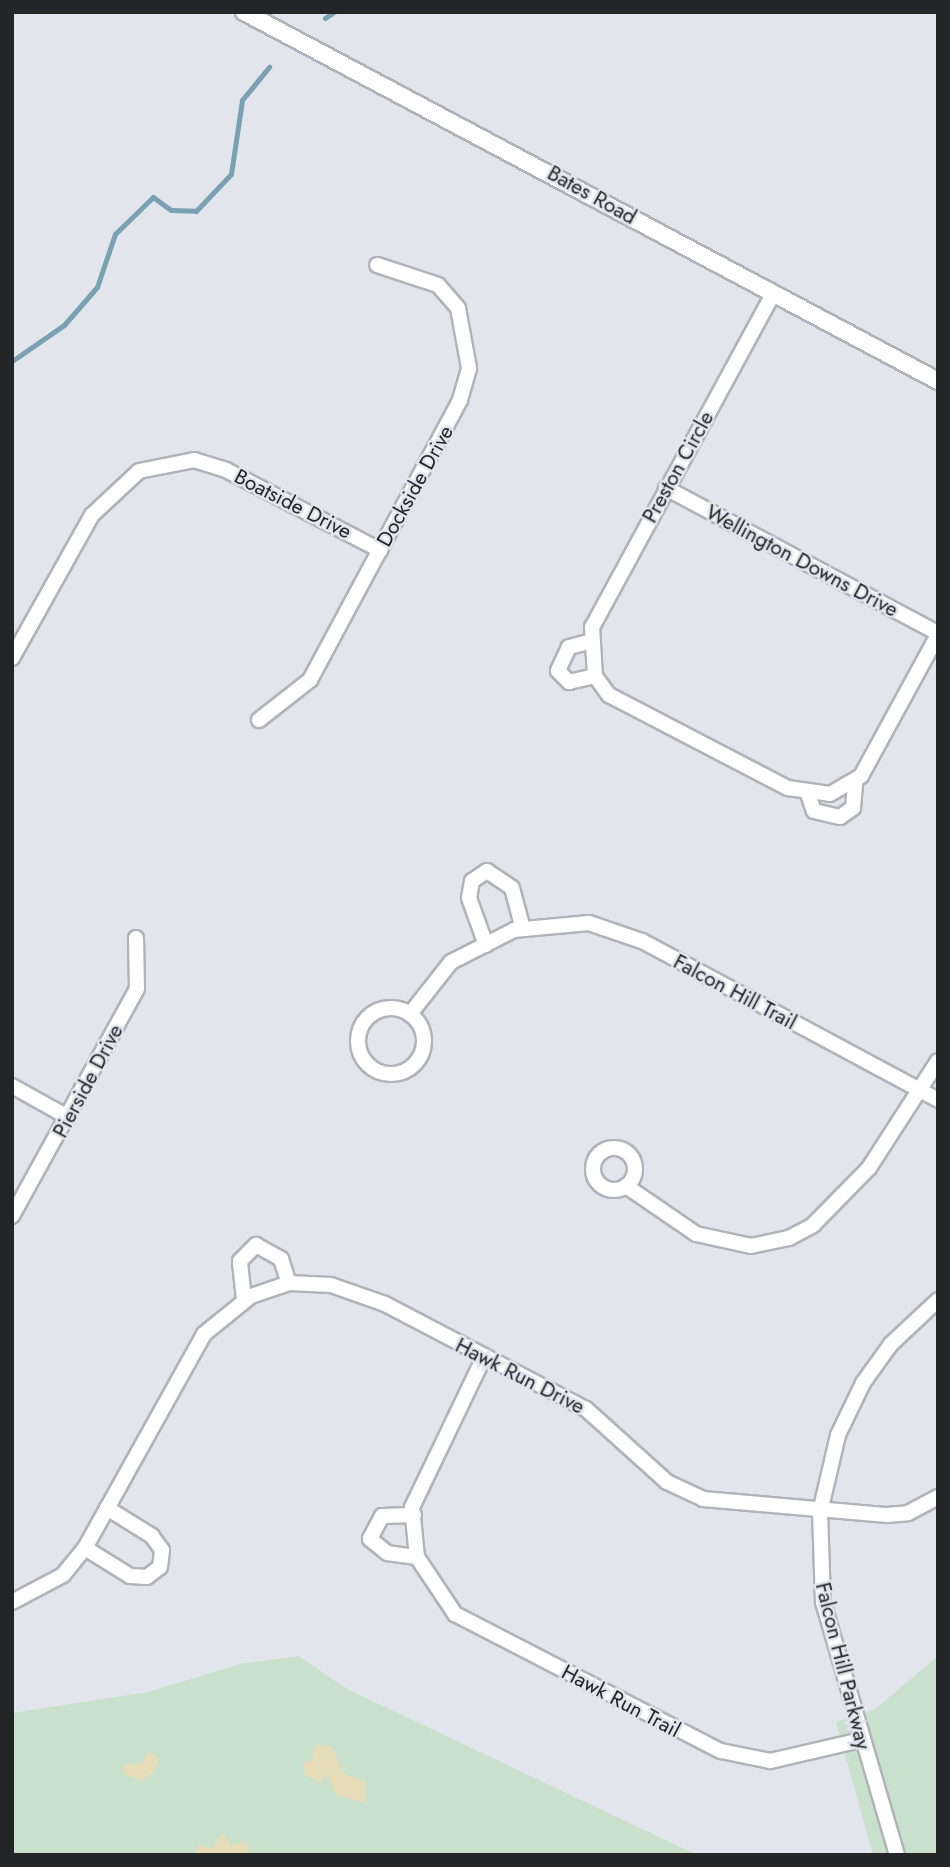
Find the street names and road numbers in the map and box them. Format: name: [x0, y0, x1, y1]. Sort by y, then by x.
street label: Bates Road: [543, 160, 641, 230]
street label: Preston Circle: [637, 407, 719, 527]
street label: Dockside Drive: [371, 421, 459, 551]
street label: Boatside Drive: [230, 464, 356, 544]
street label: Wellington Downs Drive: [702, 500, 902, 622]
street label: Falcon Hill Trail: [669, 949, 801, 1035]
street label: Pierside Drive: [48, 1020, 128, 1142]
street label: Hawk Run Drive: [451, 1333, 589, 1419]
street label: Falcon Hill Parkway: [810, 1580, 876, 1752]
street label: Hawk Run Trail: [557, 1659, 685, 1743]

